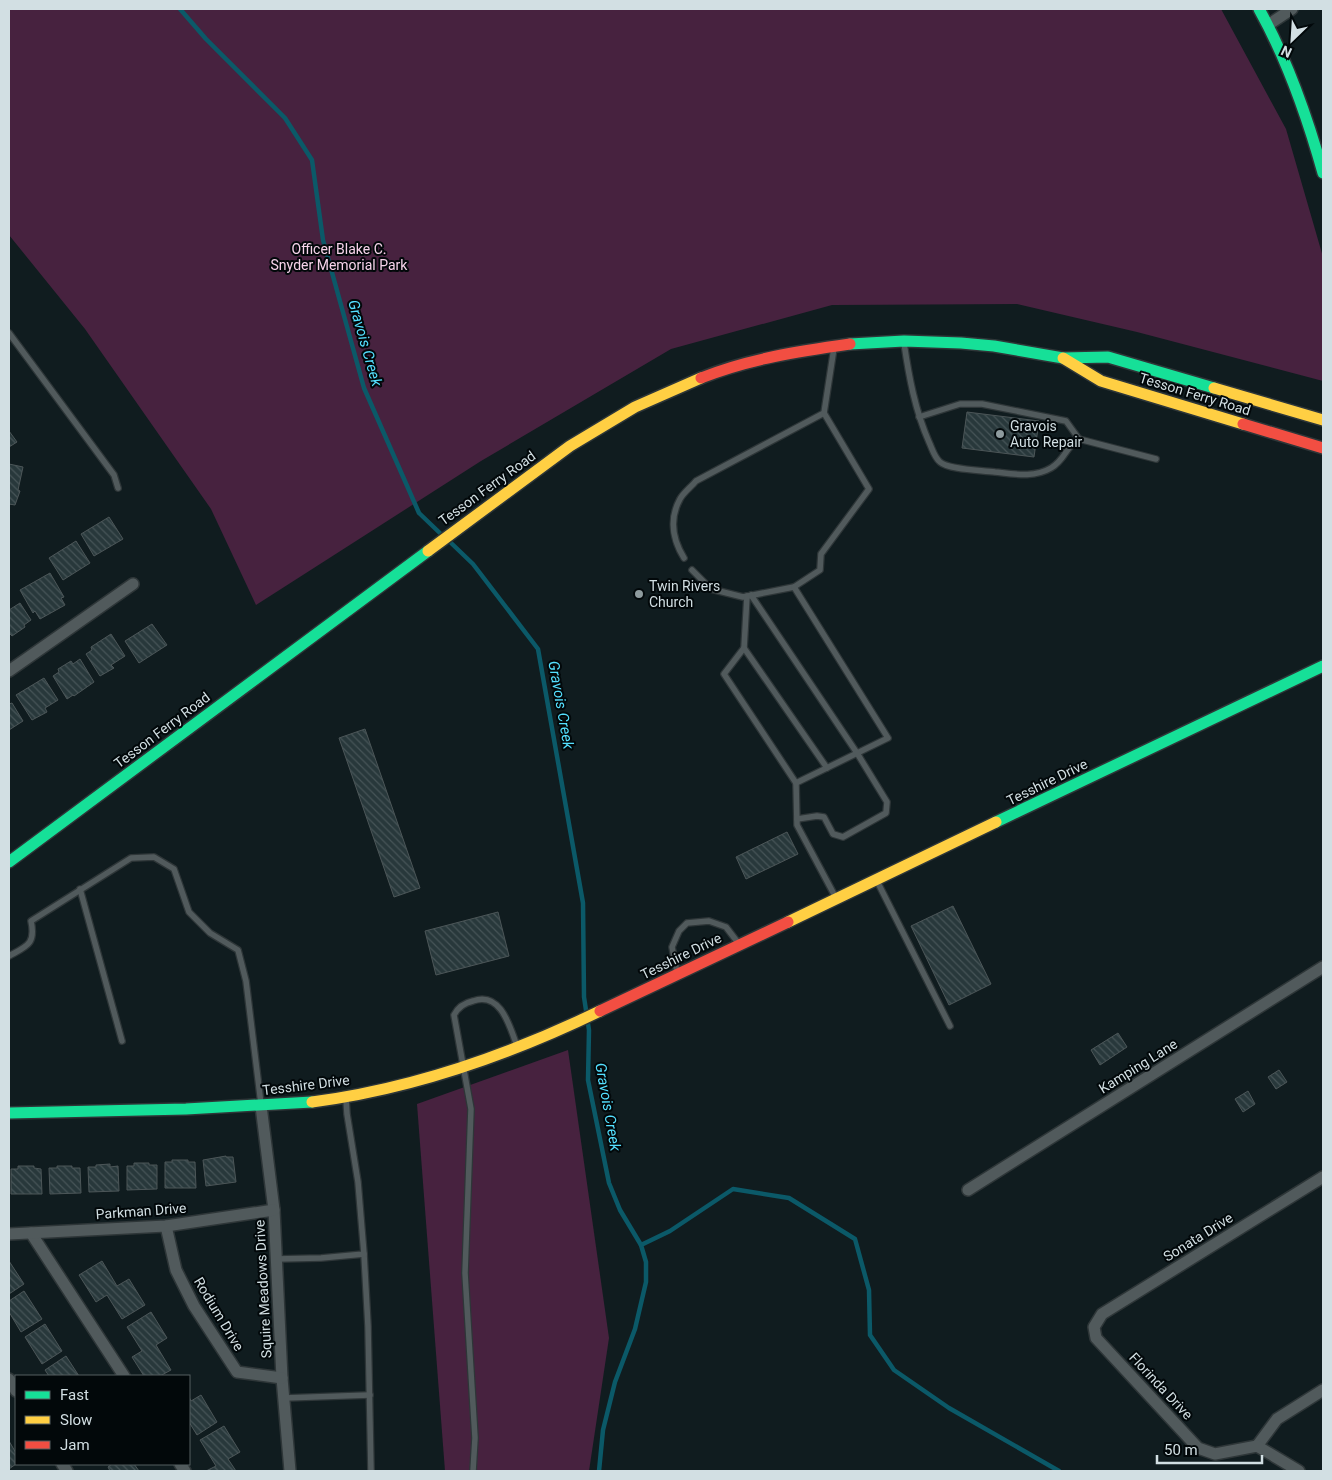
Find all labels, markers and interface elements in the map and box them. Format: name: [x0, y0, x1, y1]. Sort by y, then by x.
north arrow: [1267, 15, 1317, 65]
text: N: [1279, 42, 1294, 61]
park label: Officer Blake C. Snyder Memorial Park: [271, 241, 408, 273]
water label: Gravois Creek: [344, 298, 386, 389]
street label: Tesson Ferry Road: [1137, 369, 1253, 419]
place label: Gravois Auto Repair: [1010, 418, 1083, 450]
marker: Gravois Auto Repair: [994, 428, 1006, 440]
street label: Tesson Ferry Road: [436, 448, 538, 528]
place label: Twin Rivers Church: [649, 578, 720, 610]
marker: Twin Rivers Church: [633, 588, 645, 600]
water label: Gravois Creek: [544, 659, 578, 751]
street label: Tesson Ferry Road: [111, 689, 213, 771]
street label: Tesshire Drive: [1004, 756, 1090, 808]
street label: Tesshire Drive: [638, 930, 724, 982]
street label: Kamping Lane: [1096, 1036, 1180, 1096]
water label: Gravois Creek: [591, 1061, 625, 1153]
street label: Tesshire Drive: [262, 1072, 350, 1098]
street label: Parkman Drive: [95, 1200, 187, 1222]
street label: Sonata Drive: [1160, 1209, 1236, 1265]
street label: Squire Meadows Drive: [251, 1219, 275, 1359]
street label: Rodium Drive: [191, 1274, 247, 1354]
street label: Florinda Drive: [1126, 1349, 1196, 1423]
legend: [15, 1375, 190, 1465]
text: Fast: [60, 1386, 89, 1404]
text: Slow: [60, 1411, 92, 1429]
scale bar: [1157, 1432, 1262, 1464]
text: Jam: [60, 1436, 90, 1454]
text: 50 m: [1164, 1441, 1198, 1459]

